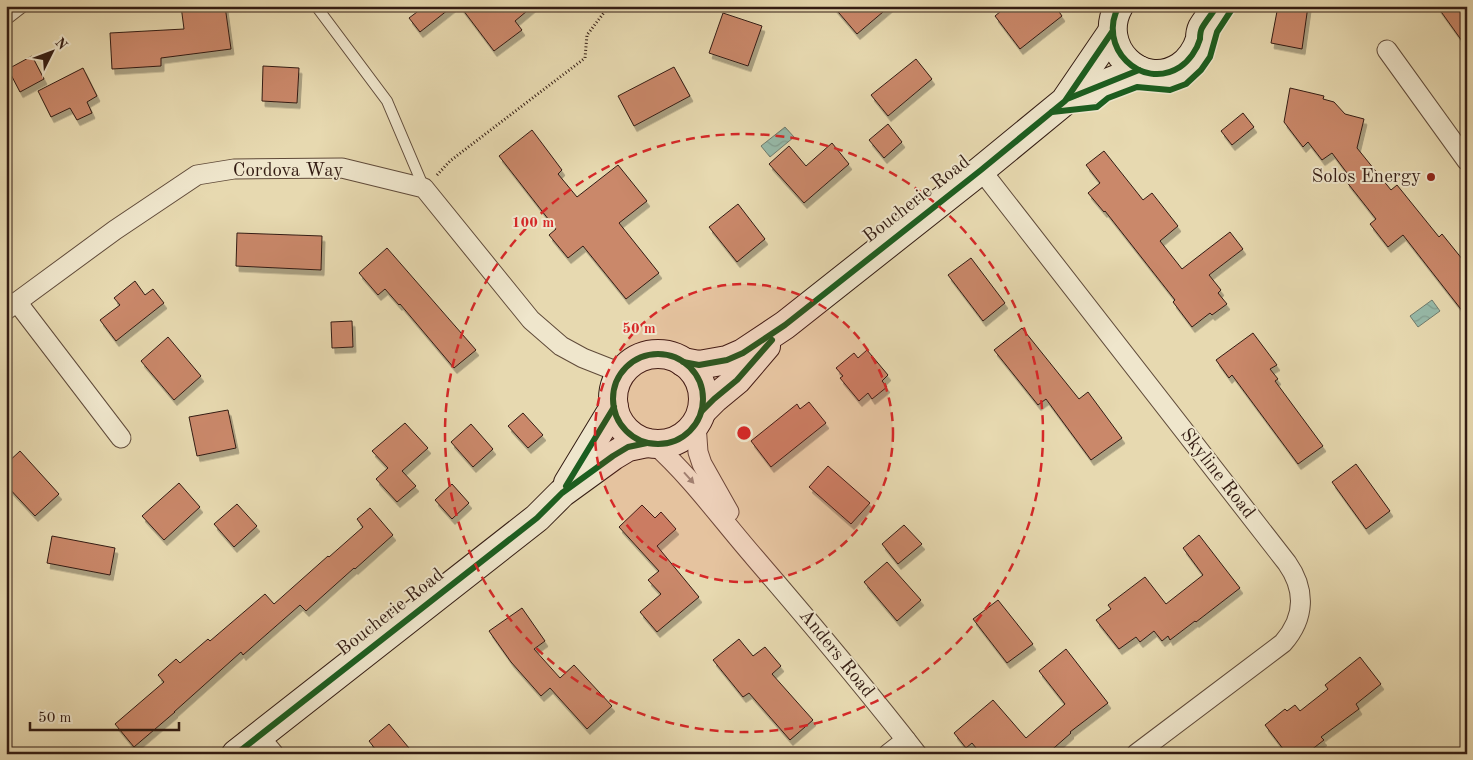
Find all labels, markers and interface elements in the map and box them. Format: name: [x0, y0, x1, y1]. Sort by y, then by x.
north arrow: [28, 28, 78, 78]
text: N: [52, 35, 70, 53]
street label: Boucherie Road: [860, 153, 974, 247]
street label: Cordova Way: [233, 162, 343, 181]
place label: Solos Energy: [1311, 168, 1421, 187]
marker: Solos Energy: [1425, 171, 1437, 183]
text: 100 m: [512, 216, 554, 231]
text: 50 m: [622, 322, 656, 337]
centre of rings: [735, 424, 753, 442]
street label: Skyline Road: [1176, 425, 1258, 523]
one-way arrow: [683, 472, 695, 484]
street label: Boucherie Road: [334, 566, 448, 660]
street label: Anders Road: [795, 606, 877, 702]
scale bar: [30, 700, 179, 732]
text: 50 m: [38, 711, 72, 726]

